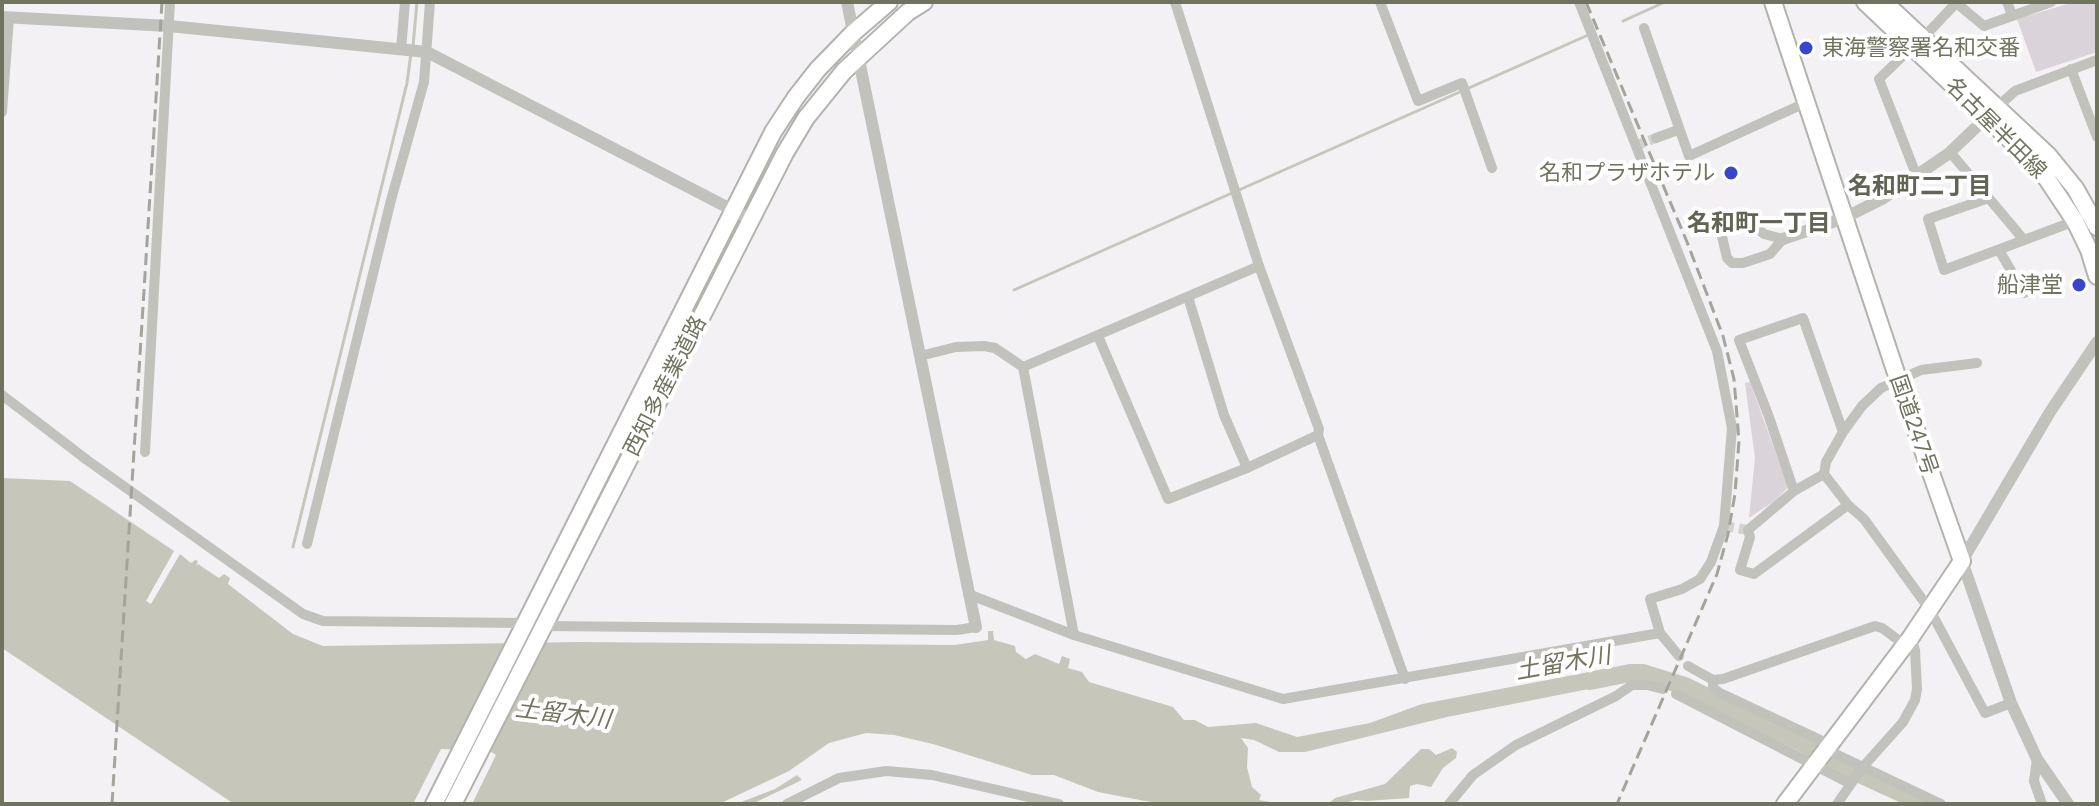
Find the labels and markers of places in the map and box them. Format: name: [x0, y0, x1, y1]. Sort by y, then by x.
place label: 東海警察署名和交番: [1822, 35, 2020, 61]
marker: 東海警察署名和交番: [1797, 39, 1815, 57]
place label: 名和プラザホテル: [1539, 160, 1715, 186]
marker: 名和プラザホテル: [1722, 164, 1740, 182]
place label: 船津堂: [1997, 272, 2063, 298]
marker: 船津堂: [2070, 276, 2088, 294]

